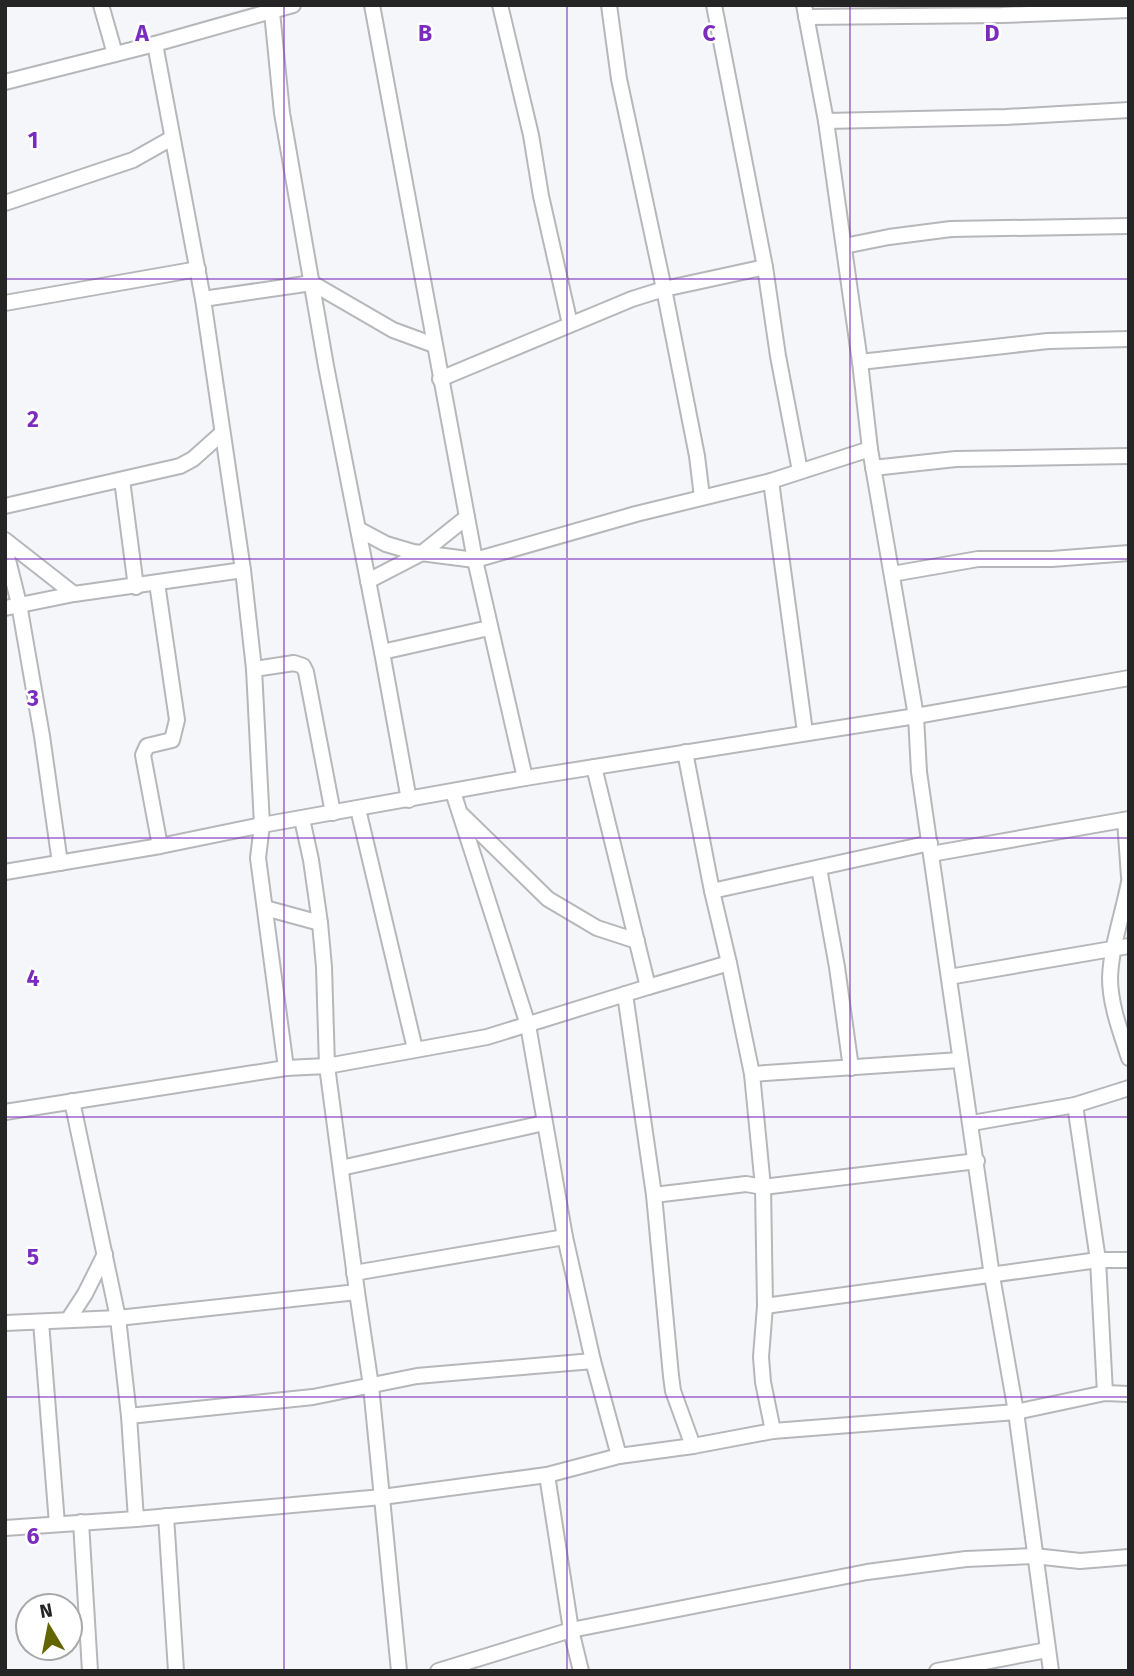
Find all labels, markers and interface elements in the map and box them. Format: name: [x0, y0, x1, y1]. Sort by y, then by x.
text: A: [134, 19, 149, 47]
text: B: [418, 19, 432, 47]
text: C: [702, 19, 716, 47]
text: D: [985, 19, 1000, 47]
text: 1: [28, 126, 38, 154]
text: 2: [27, 405, 39, 433]
text: 3: [26, 684, 39, 712]
text: 4: [27, 964, 40, 992]
text: 5: [27, 1243, 39, 1271]
text: 6: [27, 1522, 40, 1550]
north arrow: [14, 1592, 84, 1662]
text: N: [38, 1598, 54, 1623]

